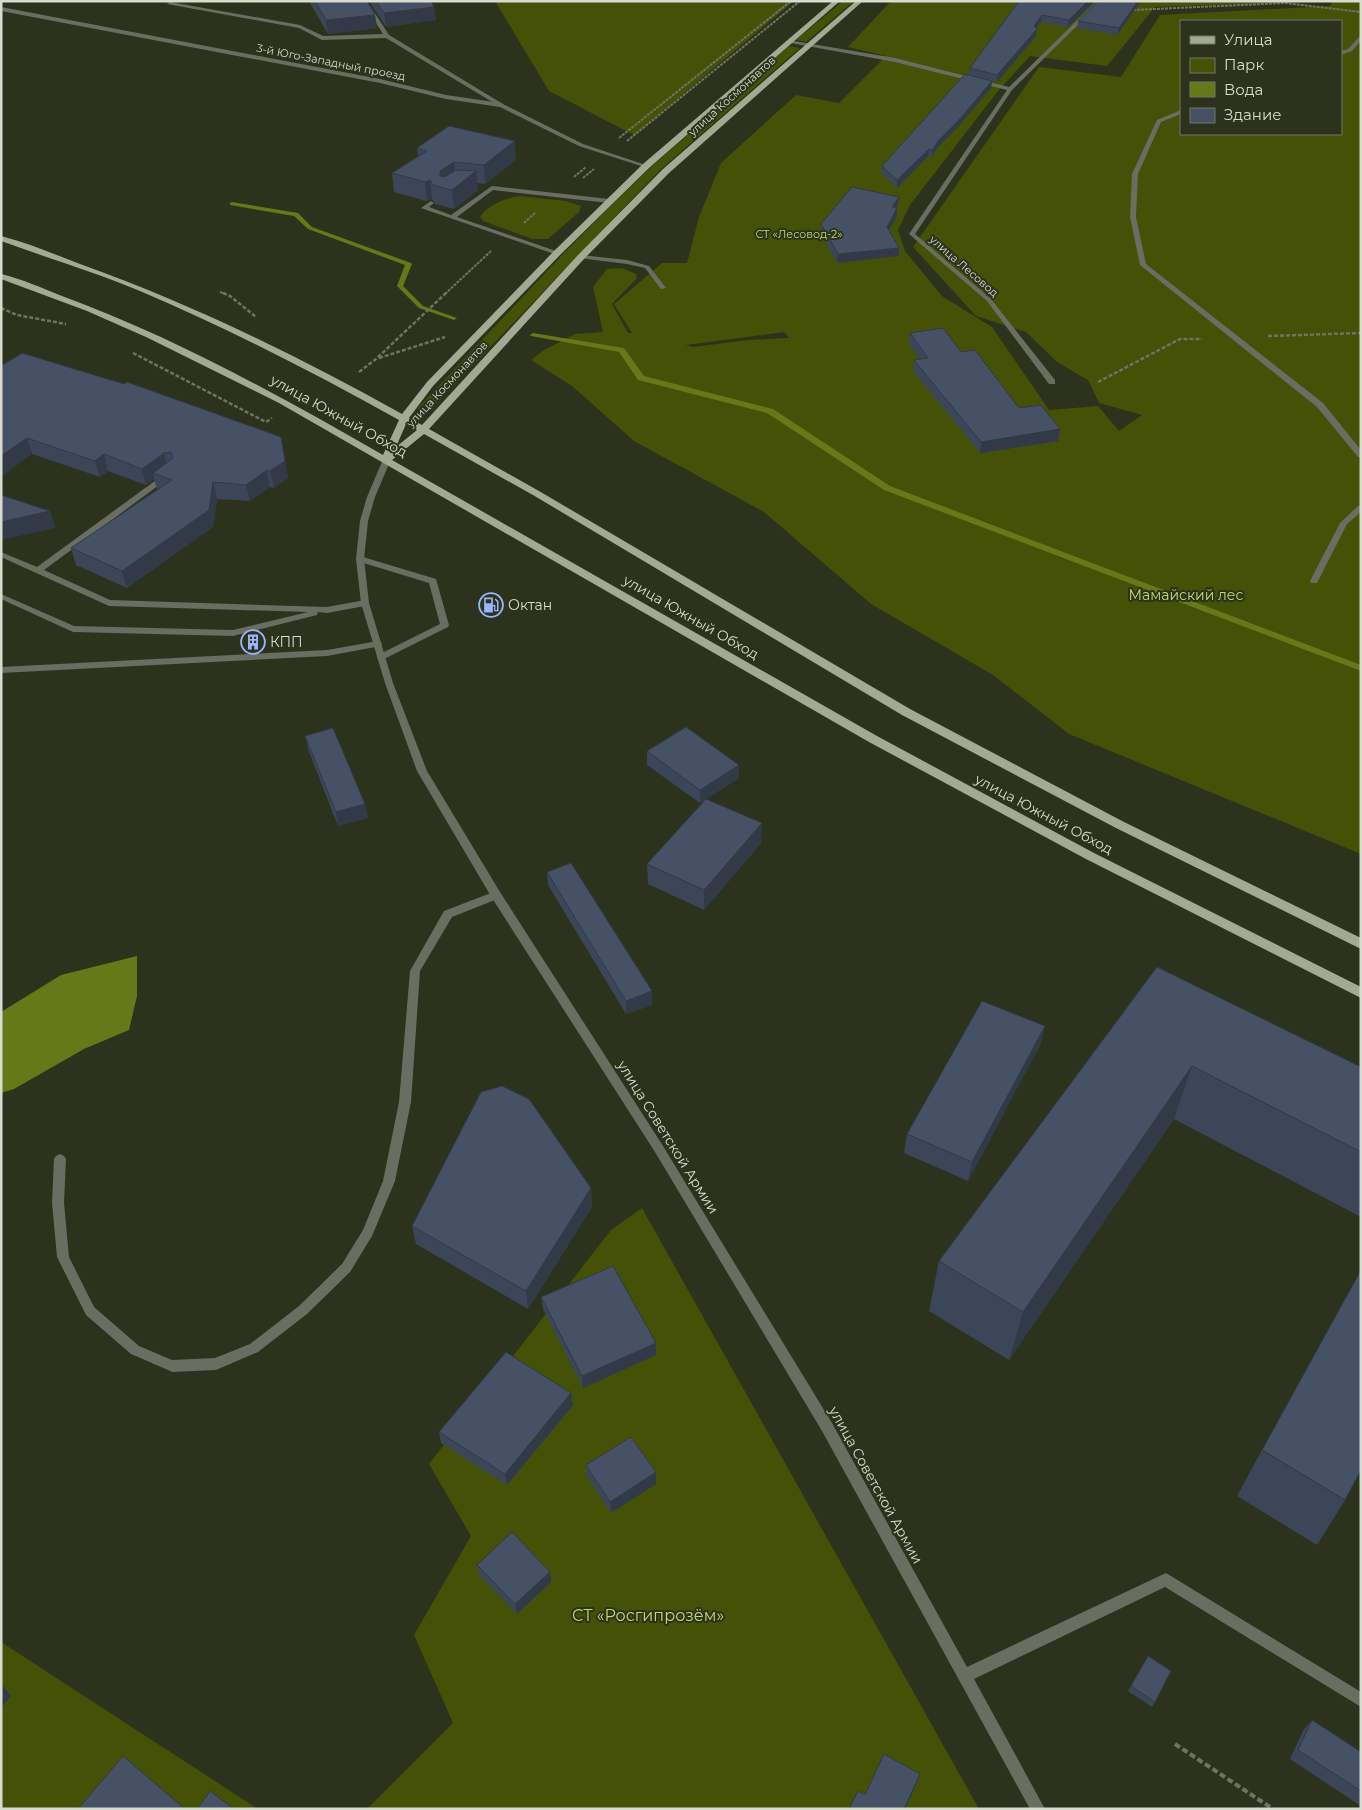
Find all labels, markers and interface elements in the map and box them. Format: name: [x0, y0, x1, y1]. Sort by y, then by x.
legend: [1180, 20, 1342, 135]
text: Улица: [1224, 30, 1272, 49]
street label: 3-й Юго-Западный проезд: [255, 41, 407, 83]
street label: улица Космонавтов: [685, 53, 779, 140]
text: Парк: [1224, 55, 1264, 74]
text: Вода: [1224, 80, 1263, 99]
text: Здание: [1224, 105, 1282, 124]
park label: СТ «Лесовод-2»: [755, 227, 843, 241]
street label: улица Лесовод: [926, 232, 1001, 300]
street label: улица Космонавтов: [403, 338, 491, 431]
street label: улица Южный Обход: [267, 370, 411, 461]
street label: улица Южный Обход: [619, 570, 762, 663]
park label: Мамайский лес: [1129, 586, 1244, 604]
fuel station icon: Октан: [478, 592, 504, 618]
place label: Октан: [508, 596, 552, 614]
building icon: КПП: [240, 629, 266, 655]
place label: КПП: [270, 633, 303, 651]
street label: улица Южный Обход: [971, 769, 1116, 858]
street label: улица Советской Армии: [613, 1056, 723, 1217]
street label: улица Советской Армии: [825, 1402, 927, 1567]
park label: СТ «Росгипрозём»: [572, 1606, 724, 1625]

